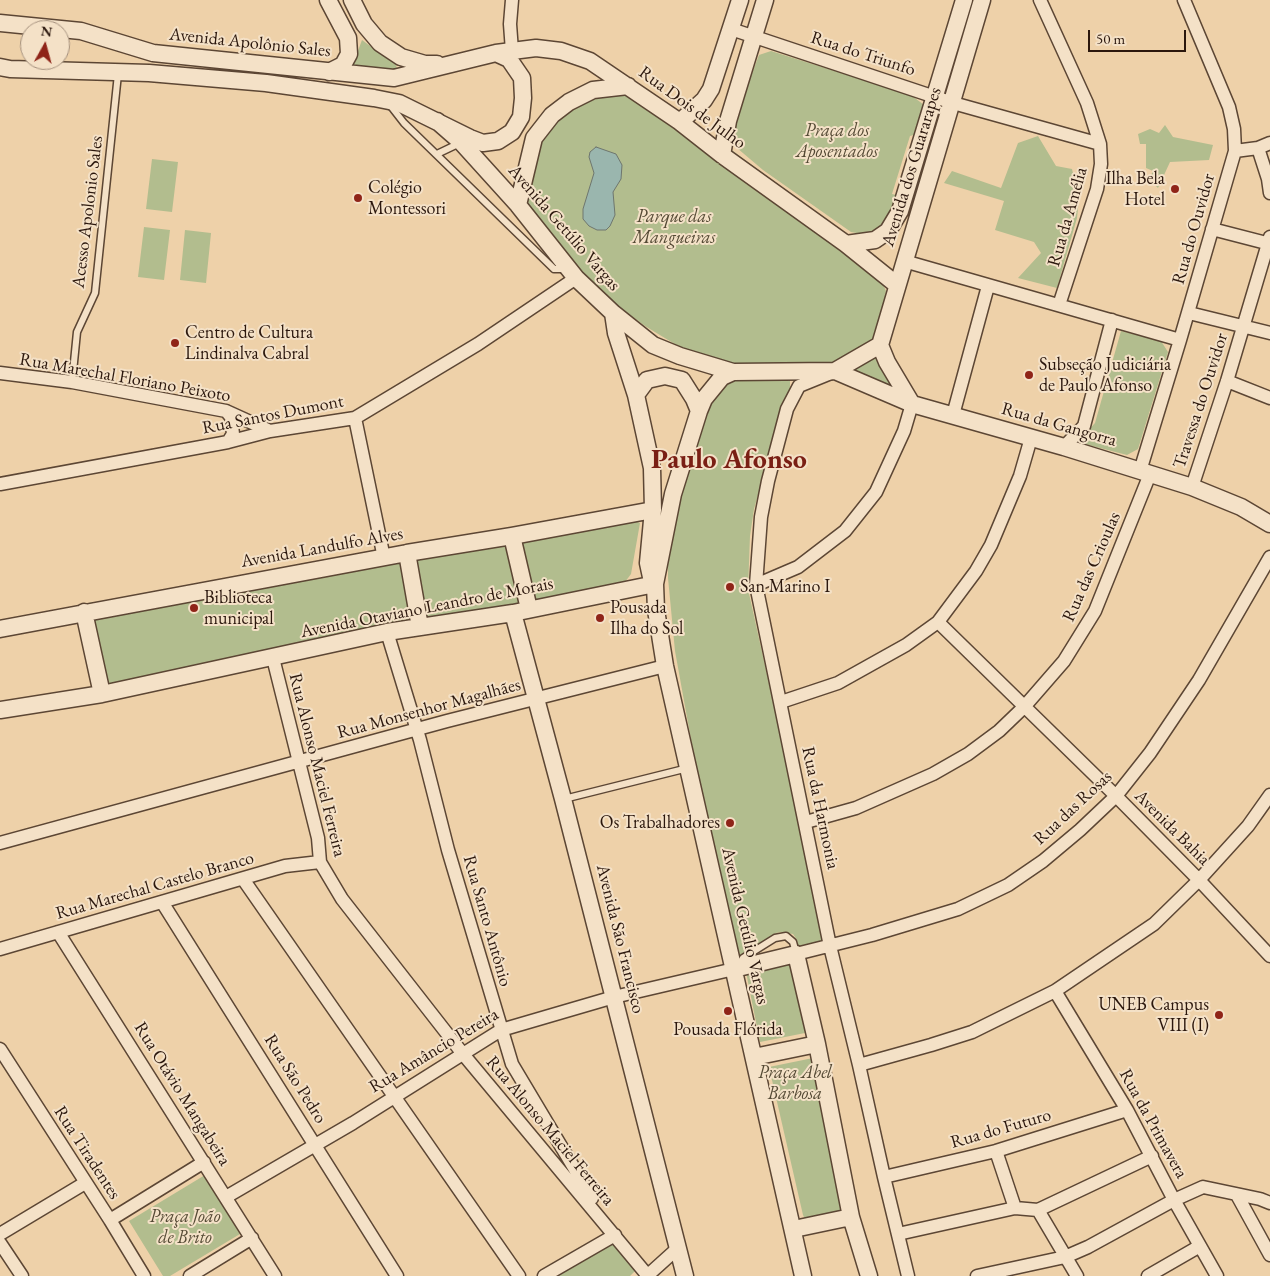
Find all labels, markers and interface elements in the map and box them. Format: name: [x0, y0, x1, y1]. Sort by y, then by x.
north arrow: [20, 20, 70, 70]
scale bar: [1090, 20, 1188, 52]
text: N: [40, 21, 53, 41]
street label: Avenida Apolônio Sales: [168, 24, 332, 62]
street label: Rua do Triunfo: [808, 27, 918, 81]
text: 50 m: [1096, 29, 1125, 48]
street label: Rua Dois de Julho: [634, 62, 750, 154]
street label: Avenida dos Guararapes: [878, 85, 946, 249]
park label: Praça dos Aposentados: [796, 120, 878, 162]
street label: Acesso Apolonio Sales: [68, 135, 108, 289]
street label: Avenida Getúlio Vargas: [503, 160, 625, 296]
street label: Rua da Amélia: [1044, 165, 1092, 269]
place label: Ilha Bela Hotel: [1105, 168, 1165, 210]
street label: Rua do Ouvidor: [1168, 171, 1220, 287]
place label: Colégio Montessori: [368, 177, 446, 220]
marker: Ilha Bela Hotel: [1169, 183, 1181, 195]
marker: Colégio Montessori: [352, 192, 364, 204]
park label: Parque das Mangueiras: [632, 206, 716, 248]
place label: Centro de Cultura Lindinalva Cabral: [185, 322, 313, 364]
street label: Travessa do Ouvidor: [1169, 331, 1233, 471]
marker: Centro de Cultura Lindinalva Cabral: [169, 337, 181, 349]
street label: Rua Marechal Floriano Peixoto: [18, 349, 232, 407]
place label: Subseção Judiciária de Paulo Afonso: [1039, 354, 1171, 396]
marker: Subseção Judiciária de Paulo Afonso: [1023, 369, 1035, 381]
street label: Rua Santos Dumont: [201, 391, 345, 439]
street label: Rua da Gangorra: [999, 398, 1119, 452]
district label: Paulo Afonso: [651, 443, 807, 477]
street label: Rua das Crioulas: [1058, 509, 1126, 625]
street label: Avenida Landulfo Alves: [239, 523, 405, 573]
street label: Avenida Otaviano Leandro de Morais: [299, 573, 555, 643]
place label: San Marino I: [740, 576, 830, 598]
marker: San Marino I: [724, 581, 736, 593]
place label: Biblioteca municipal: [204, 587, 274, 630]
place label: Pousada Ilha do Sol: [610, 597, 683, 640]
marker: Biblioteca municipal: [188, 602, 200, 614]
marker: Pousada Ilha do Sol: [594, 612, 606, 624]
street label: Rua Alonso Maciel Ferreira: [284, 671, 350, 859]
street label: Rua Monsenhor Magalhães: [335, 674, 523, 744]
street label: Rua da Harmonia: [796, 745, 844, 871]
street label: Rua das Rosas: [1029, 766, 1117, 850]
street label: Avenida Bahia: [1130, 786, 1214, 870]
place label: Os Trabalhadores: [600, 812, 720, 834]
marker: Os Trabalhadores: [724, 817, 736, 829]
street label: Avenida Getúlio Vargas: [716, 845, 774, 1007]
street label: Rua Marechal Castelo Branco: [53, 847, 257, 925]
street label: Rua Santo Antônio: [458, 853, 516, 989]
street label: Avenida São Francisco: [591, 862, 649, 1016]
place label: UNEB Campus VIII (I): [1099, 994, 1209, 1036]
street label: Rua Amâncio Pereira: [365, 1004, 503, 1098]
marker: Pousada Flórida: [722, 1005, 734, 1017]
marker: UNEB Campus VIII (I): [1213, 1009, 1225, 1021]
street label: Rua Otávio Mangabeira: [129, 1018, 235, 1170]
place label: Pousada Flórida: [673, 1019, 783, 1041]
street label: Rua São Pedro: [259, 1030, 331, 1128]
street label: Rua Alonso Maciel Ferreira: [481, 1052, 619, 1210]
park label: Praça Abel Barbosa: [758, 1062, 832, 1104]
street label: Rua da Primavera: [1114, 1065, 1192, 1183]
street label: Rua Tiradentes: [49, 1102, 125, 1204]
street label: Rua do Futuro: [948, 1104, 1054, 1154]
park label: Praça João de Brito: [150, 1206, 220, 1248]

